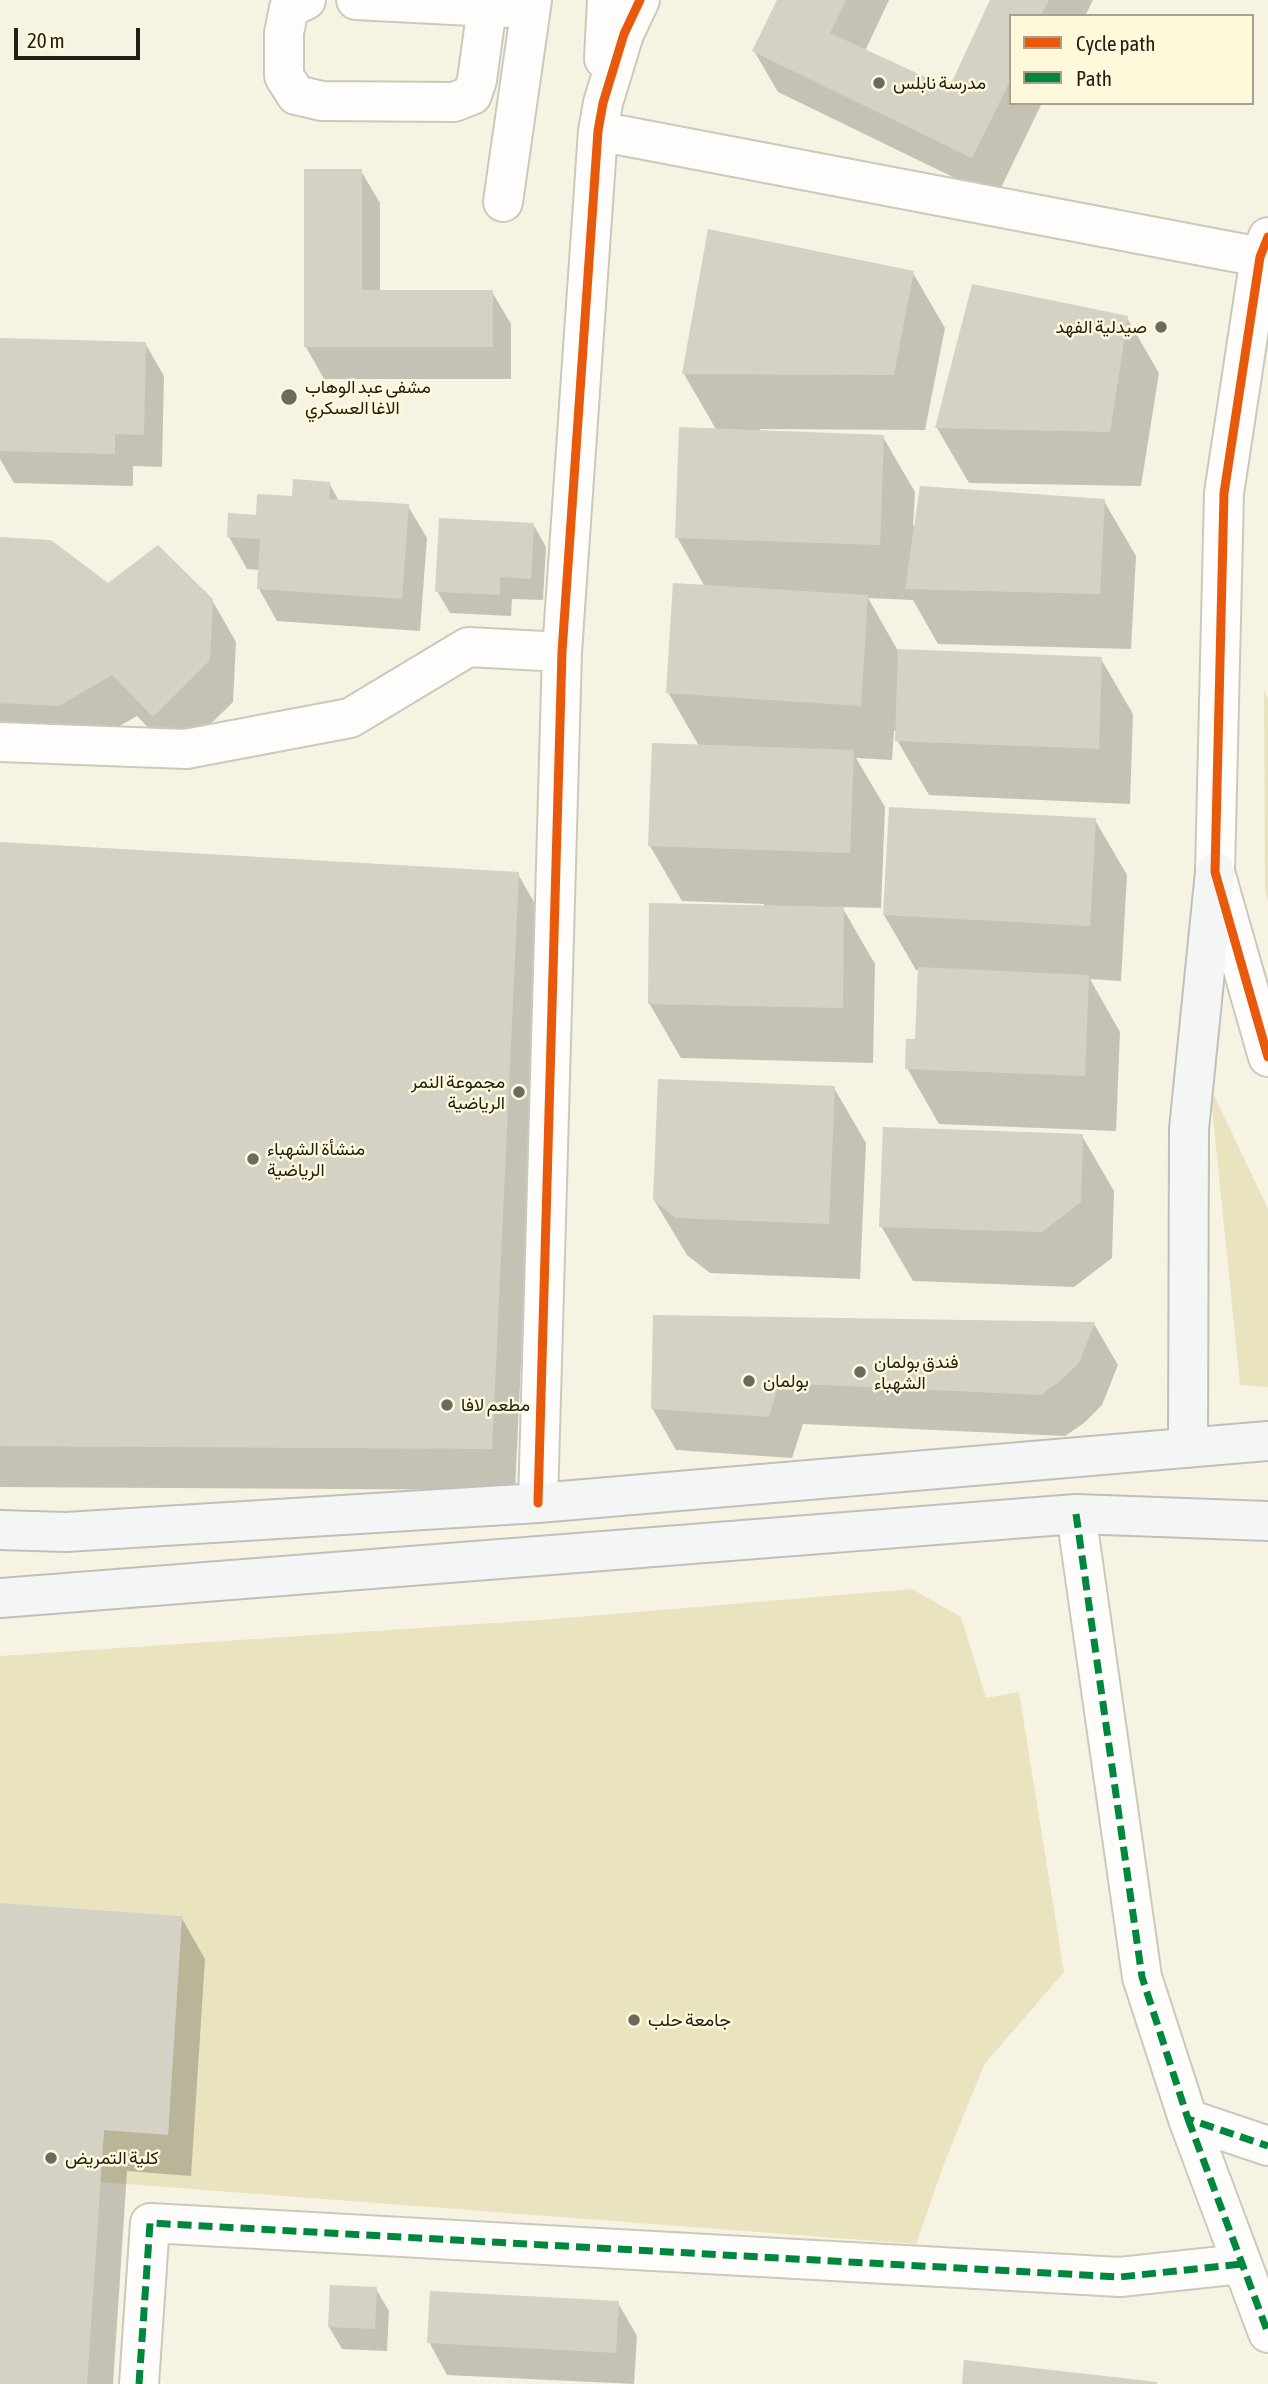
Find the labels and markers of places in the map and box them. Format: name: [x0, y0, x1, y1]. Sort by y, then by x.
place label: مدرسة نابلس: [893, 72, 986, 94]
marker: مدرسة نابلس: [871, 75, 887, 91]
place label: صيدلية الفهد: [1055, 316, 1147, 338]
marker: صيدلية الفهد: [1153, 319, 1169, 335]
place label: مشفى عبد الوهاب الاغا العسكري: [305, 376, 431, 418]
marker: مشفى عبد الوهاب الاغا العسكري: [279, 387, 299, 407]
place label: مجموعة النمر الرياضية: [411, 1071, 505, 1114]
marker: مجموعة النمر الرياضية: [511, 1084, 527, 1100]
place label: منشأة الشهباء الرياضية: [267, 1138, 365, 1180]
marker: منشأة الشهباء الرياضية: [245, 1151, 261, 1167]
place label: فندق بولمان الشهباء: [874, 1351, 959, 1394]
marker: فندق بولمان الشهباء: [852, 1364, 868, 1380]
place label: بولمان: [763, 1370, 809, 1392]
marker: بولمان: [741, 1373, 757, 1389]
place label: مطعم لافا: [461, 1394, 530, 1416]
marker: مطعم لافا: [439, 1397, 455, 1413]
place label: جامعة حلب: [648, 2009, 731, 2031]
marker: جامعة حلب: [626, 2012, 642, 2028]
place label: كلية التمريض: [65, 2147, 159, 2169]
marker: كلية التمريض: [43, 2150, 59, 2166]

